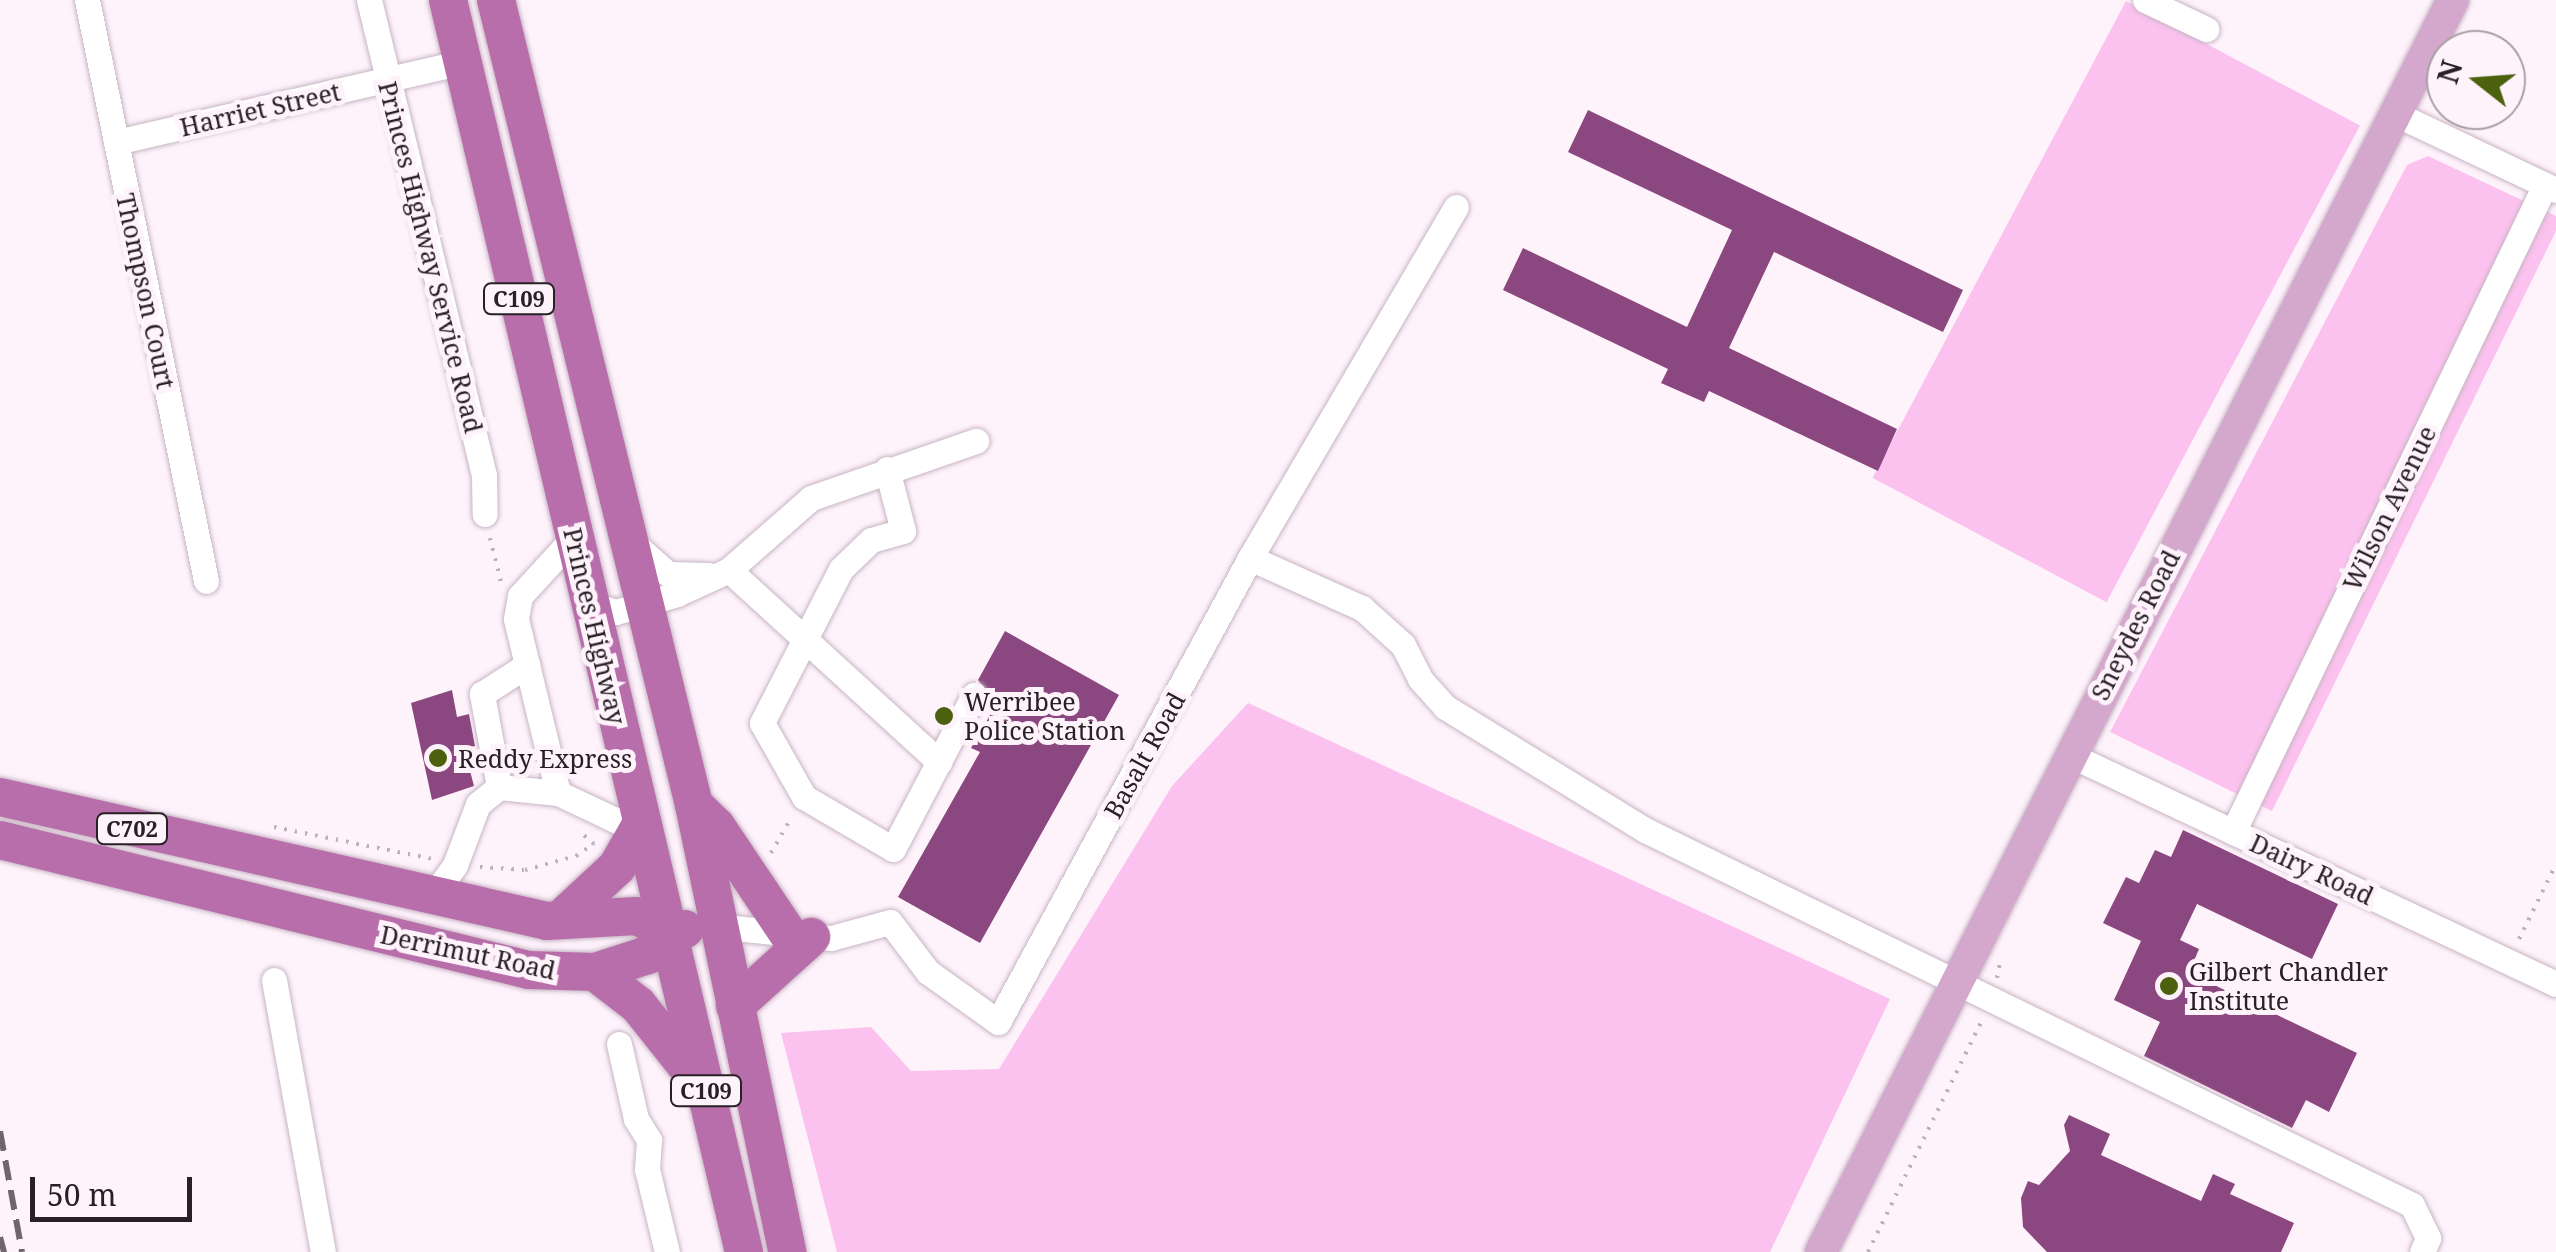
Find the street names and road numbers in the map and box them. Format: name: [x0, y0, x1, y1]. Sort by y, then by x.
street label: Harriet Street: [177, 76, 343, 142]
street label: Princes Highway Service Road: [373, 78, 489, 436]
street label: Thompson Court: [111, 190, 181, 392]
road number: C109: [482, 282, 556, 316]
street label: Wilson Avenue: [2336, 421, 2442, 595]
street label: Princes Highway: [558, 525, 632, 727]
street label: Sneydes Road: [2084, 545, 2186, 705]
street label: Basalt Road: [1097, 687, 1191, 823]
road number: C702: [94, 812, 170, 846]
street label: Dairy Road: [2245, 827, 2379, 911]
street label: Derrimut Road: [378, 919, 558, 985]
road number: C109: [668, 1074, 744, 1108]

